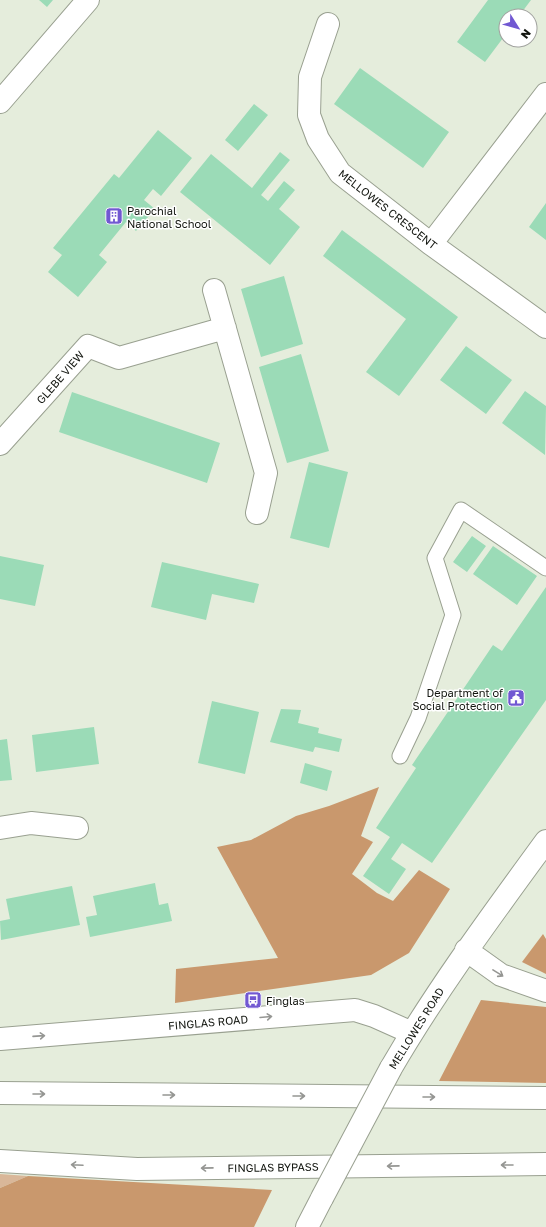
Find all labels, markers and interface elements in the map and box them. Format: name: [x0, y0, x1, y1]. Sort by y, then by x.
north arrow: [498, 8, 538, 48]
text: N: [519, 27, 534, 42]
street label: MELLOWES CRESCENT: [336, 166, 440, 252]
place label: Parochial National School: [127, 204, 212, 230]
building icon: Parochial National School: [104, 206, 124, 226]
street label: GLEBE VIEW: [34, 348, 87, 406]
place label: Department of Social Protection: [412, 686, 503, 712]
public building icon: Department of Social Protection: [506, 688, 526, 708]
one-way arrow: [492, 969, 504, 977]
street label: MELLOWES ROAD: [386, 985, 447, 1071]
bus stop icon: Finglas: [243, 990, 263, 1010]
place label: Finglas: [266, 994, 305, 1007]
street label: FINGLAS ROAD: [167, 1012, 249, 1032]
one-way arrow: [259, 1014, 272, 1021]
one-way arrow: [32, 1033, 45, 1040]
one-way arrow: [32, 1090, 45, 1098]
one-way arrow: [162, 1091, 175, 1099]
one-way arrow: [292, 1092, 305, 1100]
one-way arrow: [422, 1093, 435, 1101]
street label: FINGLAS BYPASS: [227, 1160, 319, 1174]
one-way arrow: [501, 1161, 514, 1169]
one-way arrow: [71, 1162, 84, 1169]
one-way arrow: [387, 1162, 400, 1169]
one-way arrow: [201, 1164, 214, 1172]

